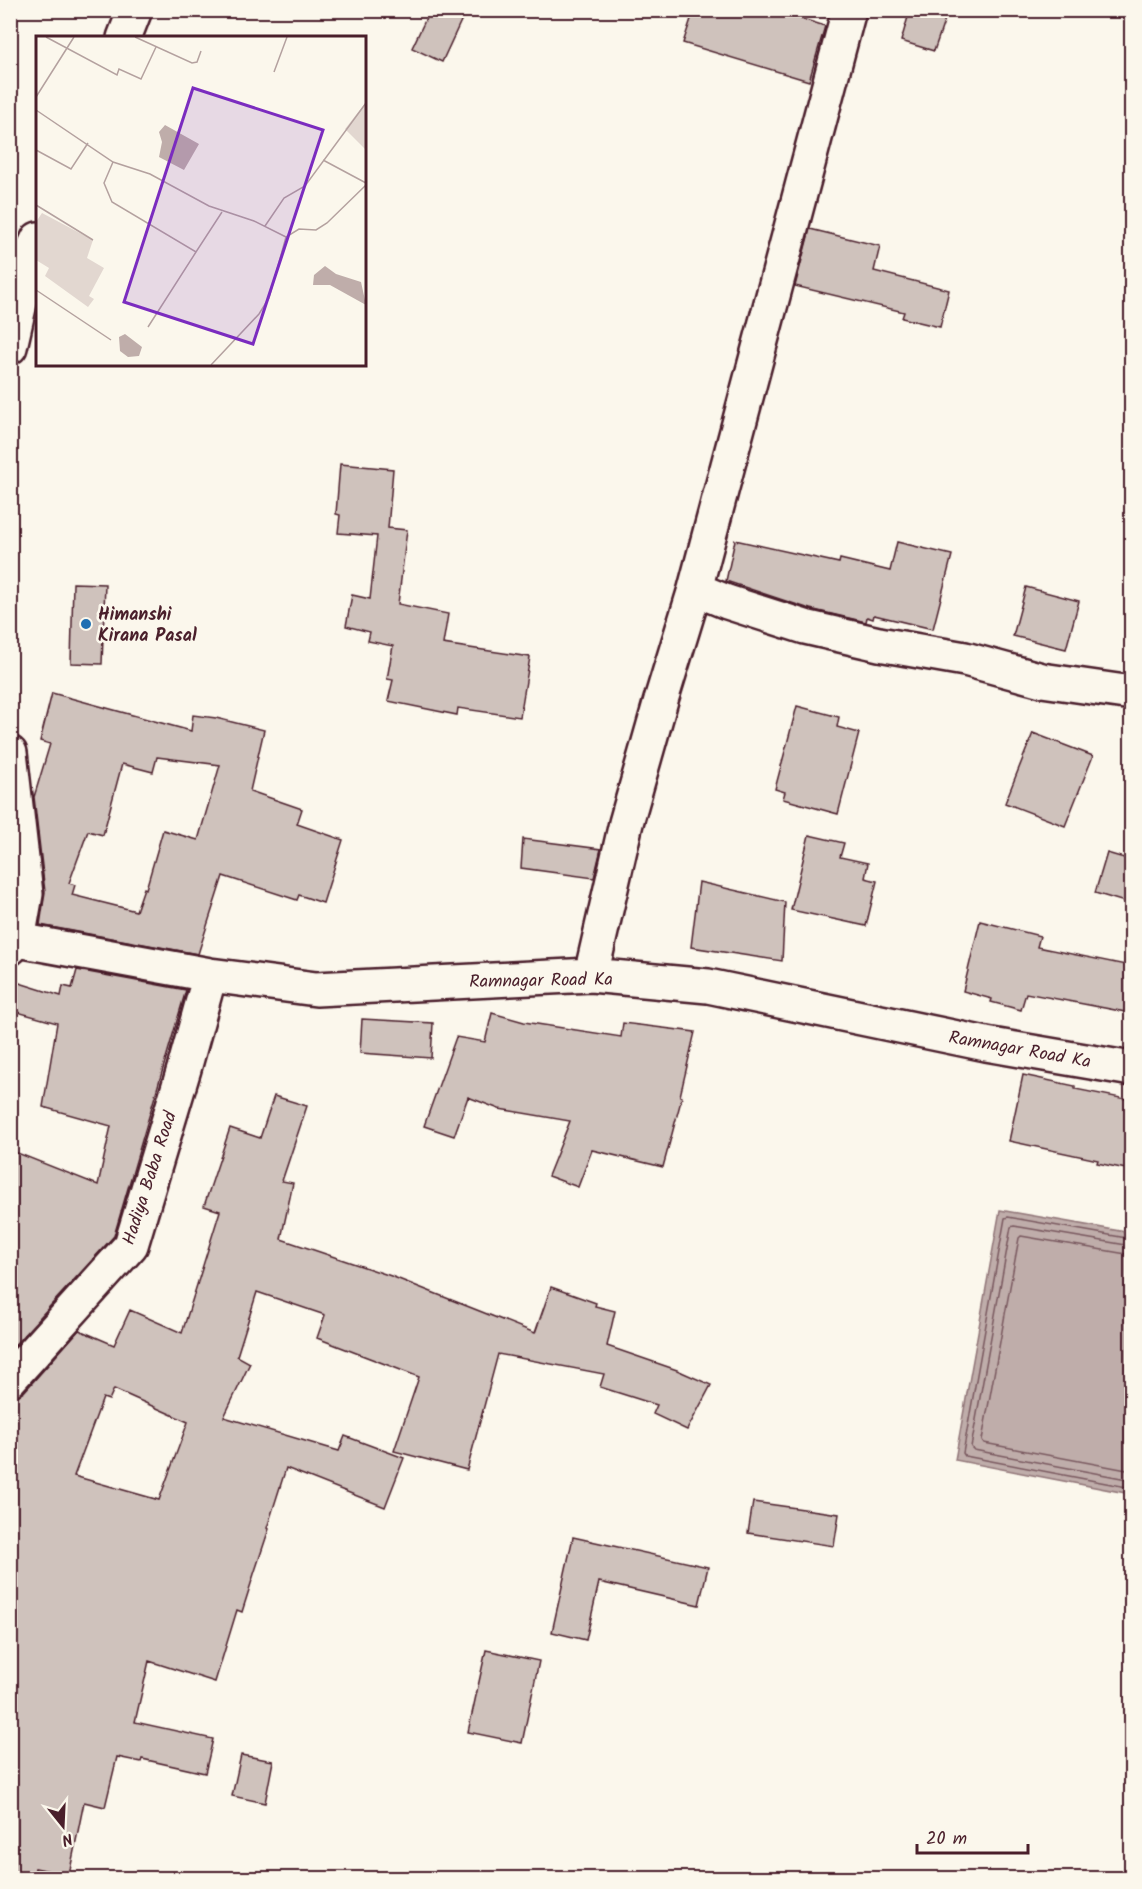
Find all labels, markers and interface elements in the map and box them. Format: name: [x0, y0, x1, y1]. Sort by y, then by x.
inset map: [36, 36, 366, 366]
place label: Himanshi Kirana Pasal: [98, 601, 197, 651]
marker: Himanshi Kirana Pasal: [79, 617, 93, 631]
street label: Ramnagar Road Ka: [469, 966, 613, 997]
street label: Ramnagar Road Ka: [946, 1024, 1093, 1077]
street label: Hadiya Baba Road: [115, 1107, 186, 1249]
north arrow: [33, 1796, 93, 1856]
scale bar: [917, 1817, 1028, 1855]
text: N: [59, 1825, 76, 1852]
text: 20 m: [926, 1825, 967, 1854]

